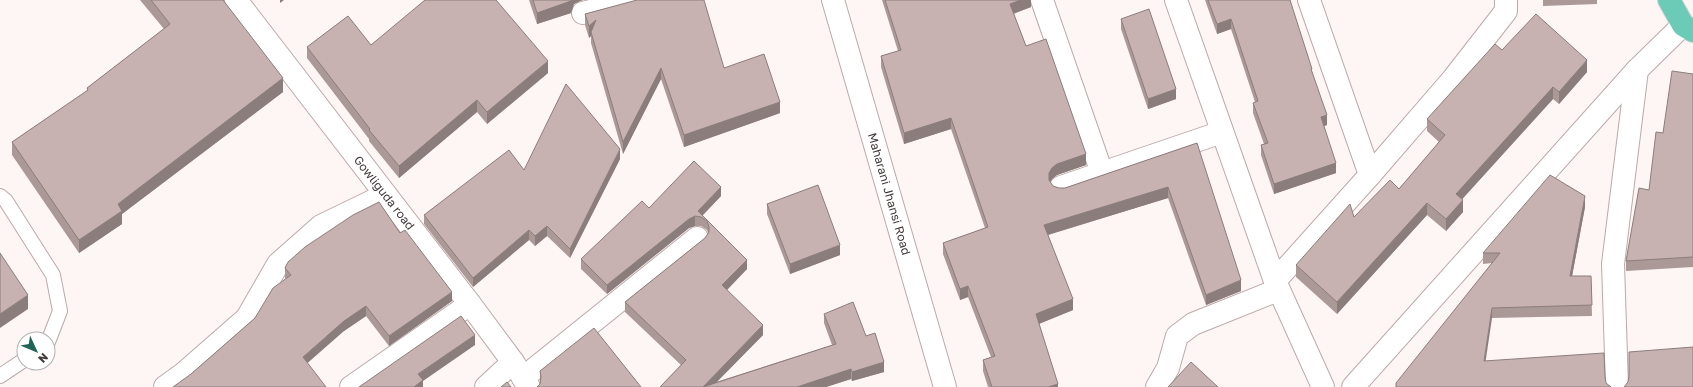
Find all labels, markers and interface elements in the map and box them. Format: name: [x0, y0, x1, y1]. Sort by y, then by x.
street label: Maharani Jhansi Road: [865, 131, 914, 257]
street label: Gowliguda road: [351, 153, 418, 233]
north arrow: [16, 331, 56, 371]
text: N: [36, 351, 51, 366]

